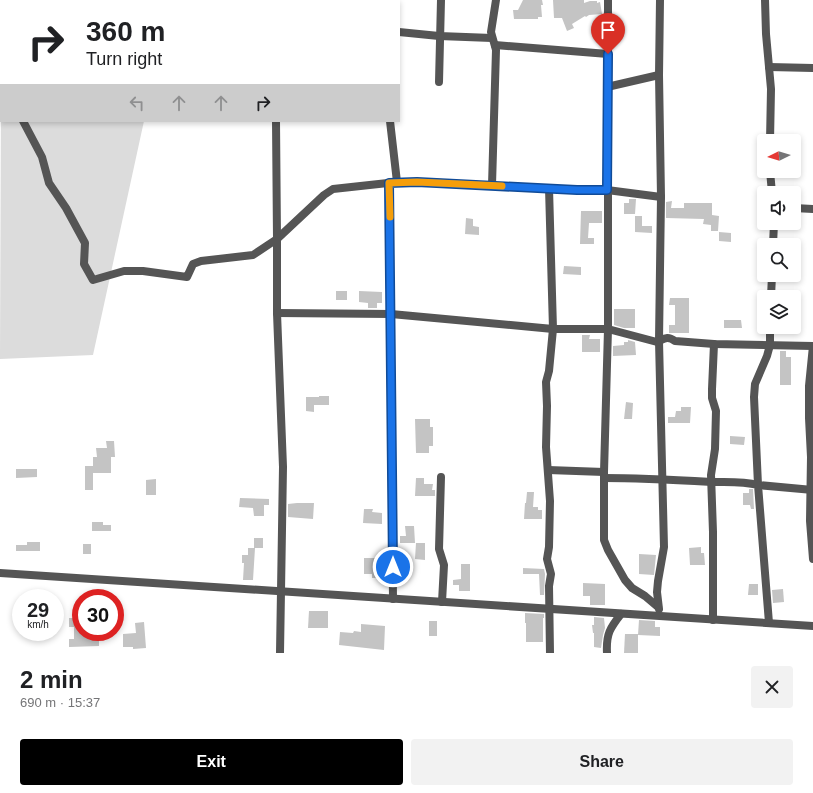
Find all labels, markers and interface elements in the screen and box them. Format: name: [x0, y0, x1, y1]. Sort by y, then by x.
pin: [591, 13, 625, 54]
icon: right: [20, 16, 72, 68]
text: 360 m: [86, 16, 165, 47]
icon: arrive: [597, 19, 619, 41]
text: Turn right: [86, 49, 162, 69]
icon: left: [126, 92, 148, 114]
icon: ahead: [168, 92, 190, 114]
icon: ahead: [210, 92, 232, 114]
icon: right: [252, 92, 274, 114]
north arrow: [757, 134, 801, 178]
map controls: [757, 134, 801, 334]
button: sound: [757, 186, 801, 230]
button: search: [757, 238, 801, 282]
button: layers: [757, 290, 801, 334]
position arrow: [372, 546, 414, 588]
speed limit sign: 30: [72, 589, 124, 641]
text: 29: [27, 599, 49, 621]
text: km/h: [27, 619, 49, 630]
text: 2 min: [20, 666, 83, 693]
button: close: [751, 666, 793, 708]
text: 690 m · 15:37: [20, 695, 100, 710]
button: Exit: [20, 739, 403, 785]
button: Share: [411, 739, 793, 785]

